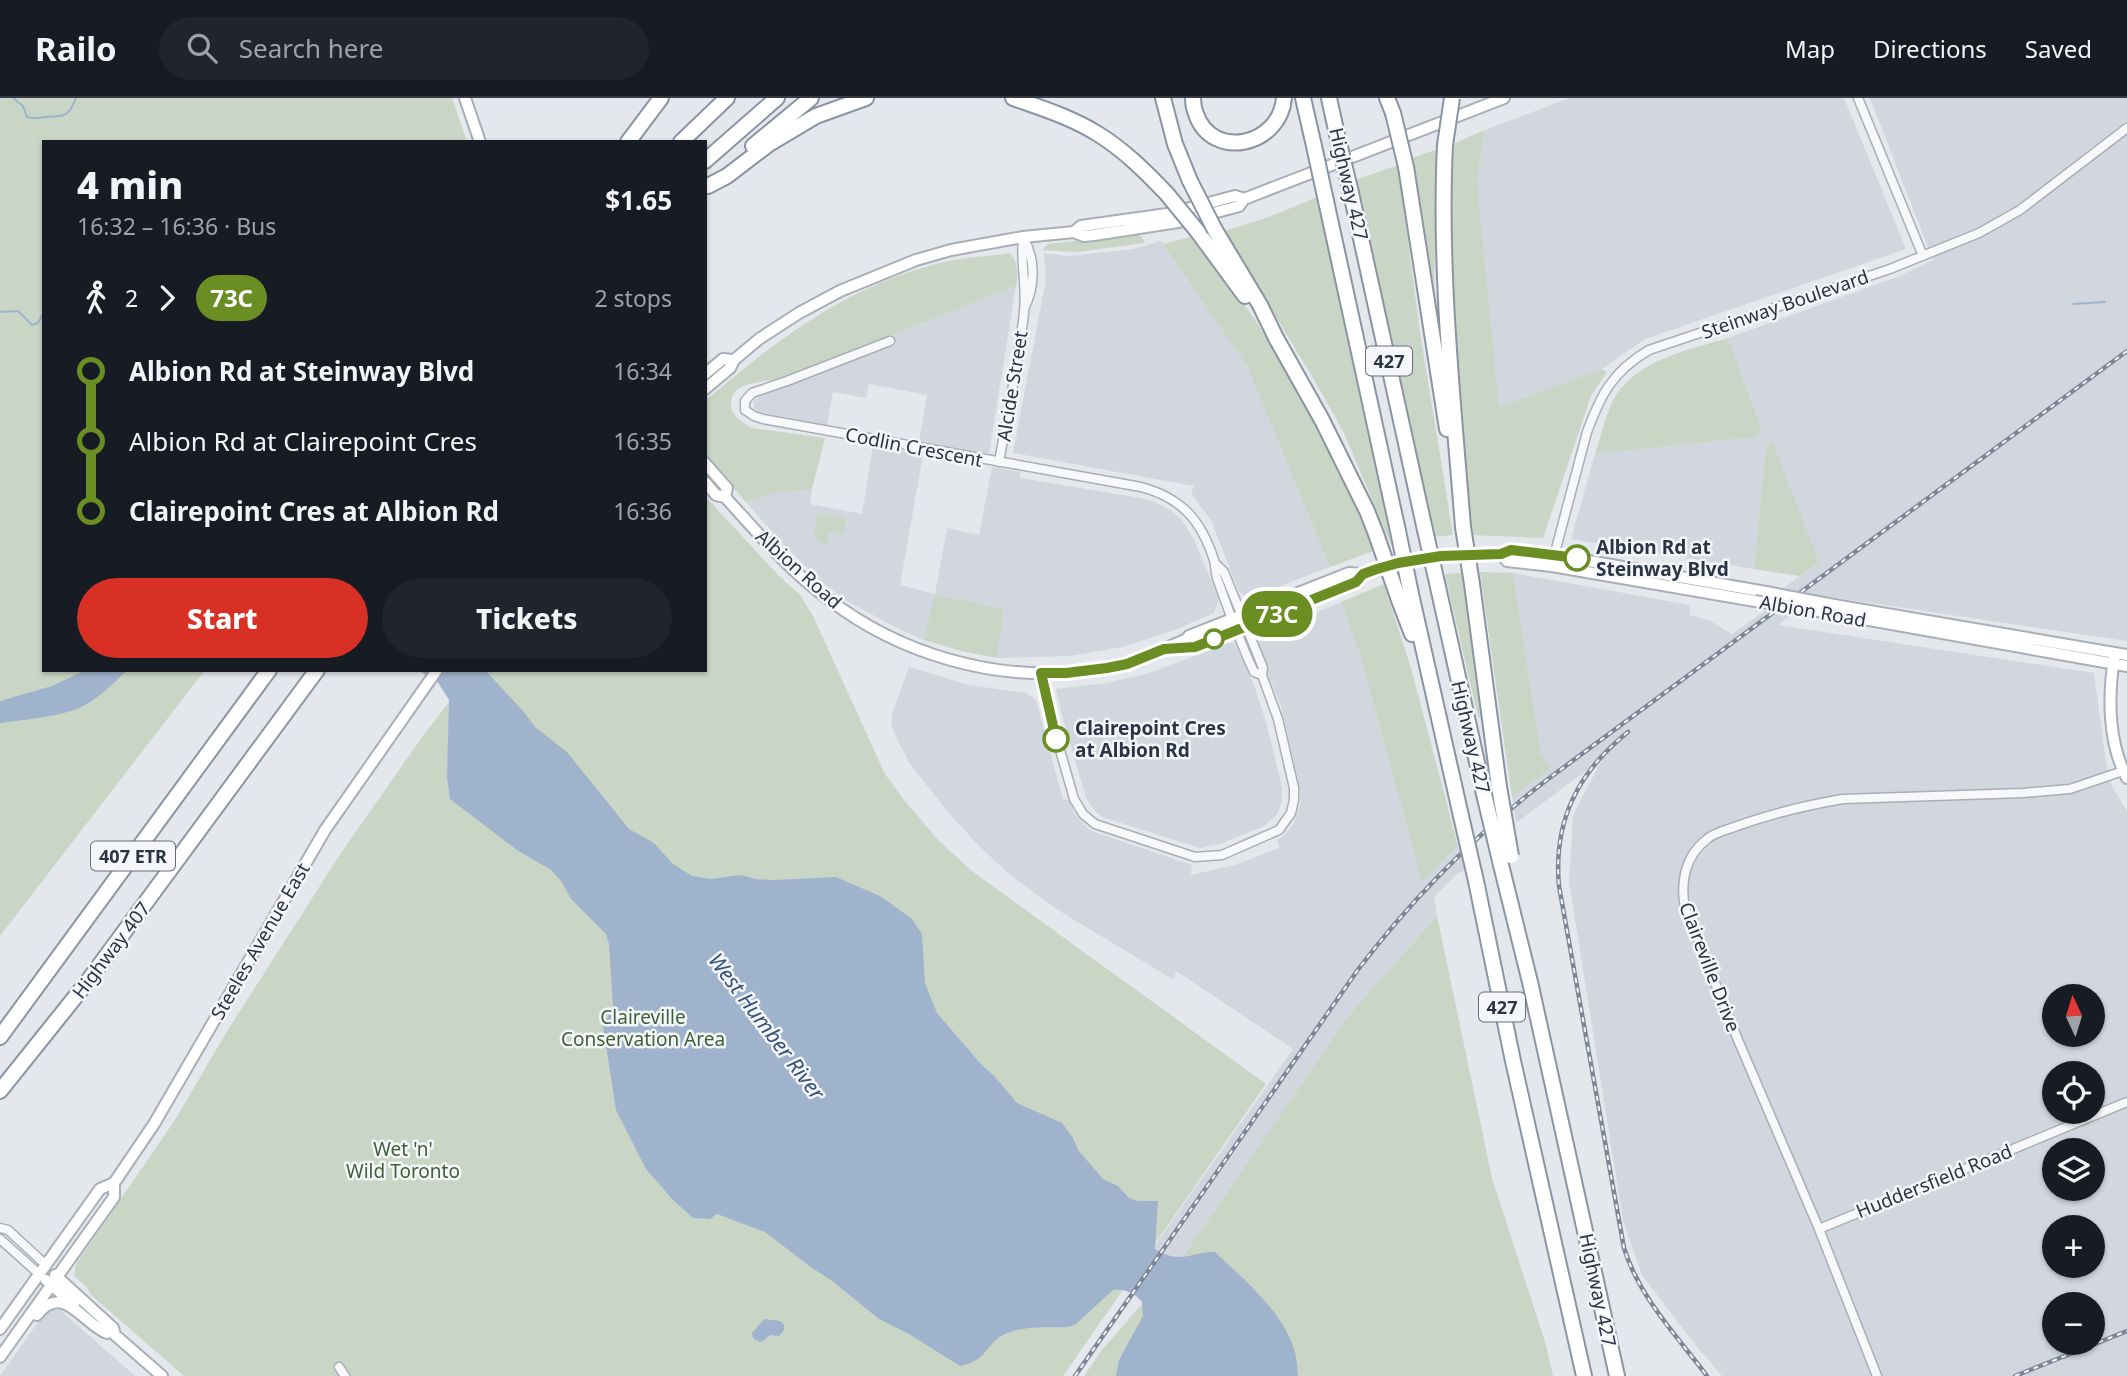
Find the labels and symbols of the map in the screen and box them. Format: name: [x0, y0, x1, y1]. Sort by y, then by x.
street label: Highway 427: [1323, 125, 1375, 243]
street label: Steinway Boulevard: [1698, 263, 1872, 345]
street label: Alcide Street: [990, 329, 1034, 443]
road number: 427: [1366, 346, 1412, 376]
street label: Codlin Crescent: [843, 421, 985, 473]
street label: Albion Road: [750, 523, 848, 615]
place label: Albion Rd at Steinway Blvd: [1596, 534, 1729, 582]
marker: Albion Rd at Steinway Blvd: [1564, 545, 1590, 571]
street label: Albion Road: [1758, 589, 1868, 633]
line badge: 73C: [1237, 591, 1317, 637]
unlabelled marker: [1204, 629, 1224, 649]
street label: Highway 427: [1445, 678, 1497, 796]
place label: Clairepoint Cres at Albion Rd: [1075, 715, 1226, 763]
marker: Clairepoint Cres at Albion Rd: [1043, 726, 1069, 752]
road number: 407 ETR: [91, 842, 175, 870]
street label: Steeles Avenue East: [204, 858, 316, 1024]
street label: Highway 407: [66, 896, 156, 1004]
street label: Claireville Drive: [1673, 898, 1747, 1036]
water label: West Humber River: [703, 947, 832, 1106]
north arrow: [2042, 984, 2105, 1046]
road number: 427: [1479, 992, 1525, 1022]
park label: Claireville Conservation Area: [561, 1004, 725, 1052]
park label: Wet 'n' Wild Toronto: [346, 1136, 460, 1184]
street label: Huddersfield Road: [1852, 1138, 2016, 1224]
street label: Highway 427: [1573, 1231, 1623, 1349]

